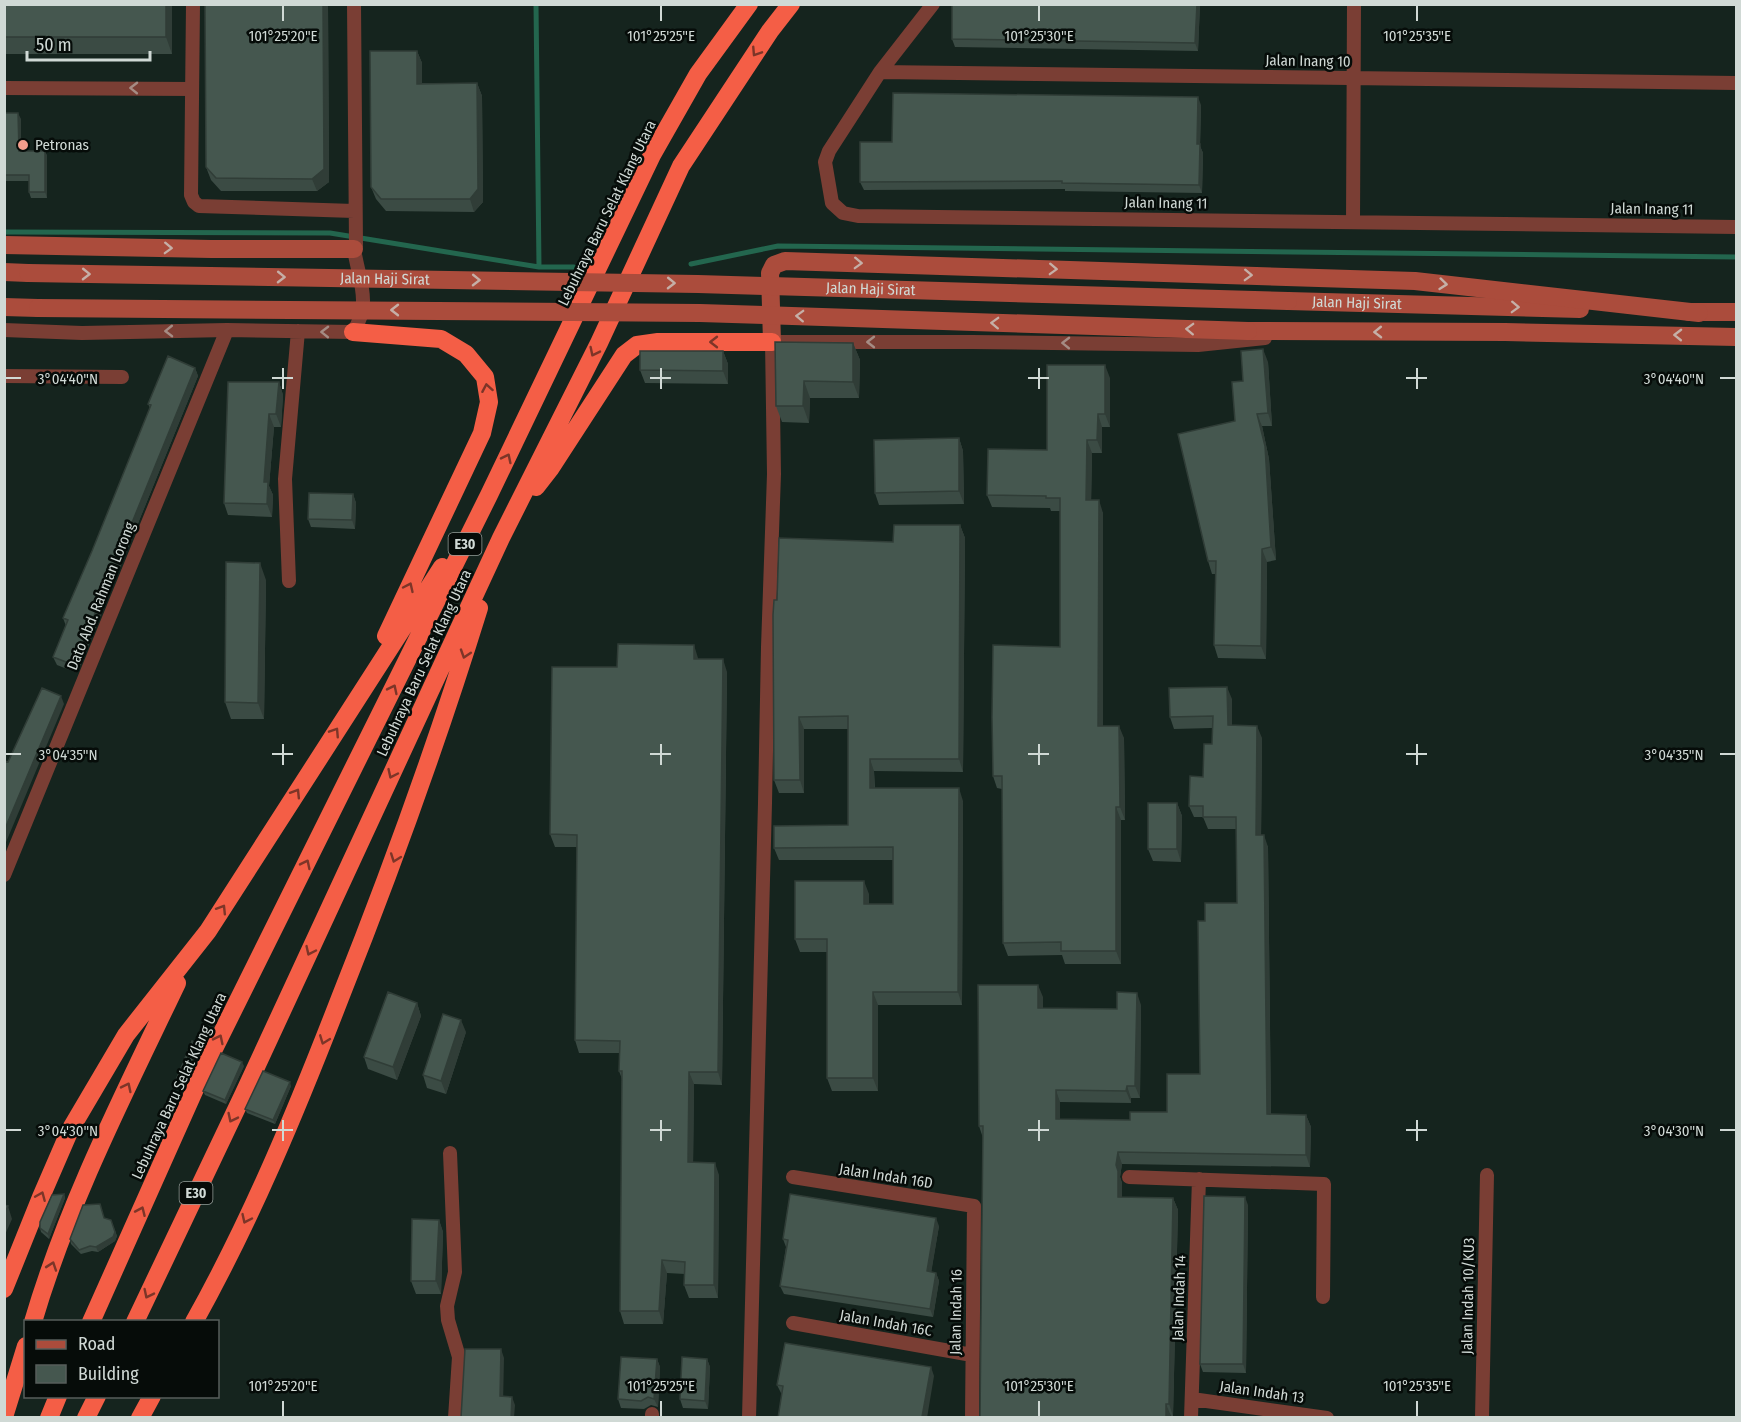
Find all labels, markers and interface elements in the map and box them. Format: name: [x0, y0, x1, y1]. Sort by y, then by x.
scale bar: [27, 24, 150, 62]
text: 101°25'20"E: [248, 27, 318, 45]
text: 101°25'25"E: [627, 27, 695, 45]
text: 101°25'30"E: [1004, 27, 1074, 45]
text: 101°25'35"E: [1383, 27, 1451, 45]
text: 50 m: [36, 34, 72, 56]
one-way arrow: [753, 45, 764, 56]
street label: Jalan Inang 10: [1265, 51, 1351, 71]
one-way arrow: [129, 82, 138, 94]
street label: Lebuhraya Baru Selat Klang Utara: [554, 117, 660, 309]
place label: Petronas: [35, 136, 89, 154]
marker: Petronas: [16, 138, 30, 152]
street label: Jalan Inang 11: [1124, 193, 1208, 213]
street label: Jalan Inang 11: [1610, 199, 1694, 219]
one-way arrow: [163, 242, 172, 254]
one-way arrow: [854, 257, 863, 269]
one-way arrow: [1049, 263, 1058, 276]
one-way arrow: [82, 267, 91, 280]
street label: Jalan Haji Sirat: [340, 269, 430, 289]
one-way arrow: [1244, 269, 1253, 282]
one-way arrow: [277, 271, 286, 283]
one-way arrow: [472, 274, 481, 286]
one-way arrow: [667, 277, 676, 289]
one-way arrow: [1438, 277, 1447, 290]
street label: Jalan Haji Sirat: [826, 279, 916, 299]
street label: Jalan Haji Sirat: [1312, 293, 1402, 313]
one-way arrow: [1510, 301, 1519, 314]
one-way arrow: [391, 304, 400, 316]
one-way arrow: [796, 310, 805, 322]
one-way arrow: [990, 316, 999, 329]
one-way arrow: [1185, 323, 1194, 336]
one-way arrow: [164, 325, 173, 337]
one-way arrow: [321, 326, 330, 338]
one-way arrow: [1374, 326, 1383, 338]
one-way arrow: [1674, 329, 1683, 341]
one-way arrow: [709, 336, 718, 348]
one-way arrow: [866, 336, 875, 348]
one-way arrow: [1061, 337, 1070, 349]
one-way arrow: [590, 345, 601, 356]
text: 3°04'40"N: [38, 370, 98, 388]
text: 3°04'40"N: [1644, 370, 1704, 388]
one-way arrow: [481, 384, 494, 394]
one-way arrow: [500, 454, 511, 464]
street label: Dato Abd. Rahman Lorong: [63, 519, 139, 673]
road number: E30: [448, 533, 482, 555]
street label: Lebuhraya Baru Selat Klang Utara: [373, 567, 475, 759]
one-way arrow: [402, 582, 414, 593]
one-way arrow: [460, 648, 472, 659]
one-way arrow: [385, 685, 397, 696]
one-way arrow: [328, 727, 339, 738]
text: 3°04'35"N: [38, 746, 98, 764]
text: 3°04'35"N: [1644, 746, 1704, 764]
one-way arrow: [387, 767, 399, 778]
one-way arrow: [289, 789, 301, 799]
one-way arrow: [389, 852, 402, 863]
one-way arrow: [299, 859, 310, 870]
one-way arrow: [215, 905, 227, 915]
one-way arrow: [305, 944, 317, 955]
street label: Lebuhraya Baru Selat Klang Utara: [128, 990, 230, 1182]
one-way arrow: [319, 1033, 331, 1044]
one-way arrow: [212, 1034, 224, 1045]
one-way arrow: [120, 1082, 132, 1093]
one-way arrow: [228, 1112, 240, 1123]
text: 3°04'30"N: [38, 1122, 98, 1140]
text: 3°04'30"N: [1644, 1122, 1704, 1140]
street label: Jalan Indah 16D: [838, 1160, 934, 1192]
road number: E30: [180, 1182, 212, 1204]
one-way arrow: [34, 1191, 46, 1202]
one-way arrow: [134, 1206, 146, 1217]
one-way arrow: [242, 1212, 254, 1223]
street label: Jalan Indah 10/KU3: [1458, 1237, 1478, 1355]
street label: Jalan Indah 14: [1169, 1255, 1189, 1341]
one-way arrow: [44, 1261, 57, 1272]
street label: Jalan Indah 16: [946, 1269, 966, 1355]
one-way arrow: [144, 1288, 156, 1299]
street label: Jalan Indah 16C: [838, 1306, 934, 1340]
legend: [24, 1320, 219, 1398]
text: Road: [78, 1333, 115, 1355]
text: Building: [78, 1363, 139, 1385]
text: 101°25'20"E: [248, 1377, 318, 1395]
text: 101°25'25"E: [627, 1377, 695, 1395]
text: 101°25'30"E: [1004, 1377, 1074, 1395]
street label: Jalan Indah 13: [1219, 1377, 1306, 1407]
text: 101°25'35"E: [1383, 1377, 1451, 1395]

